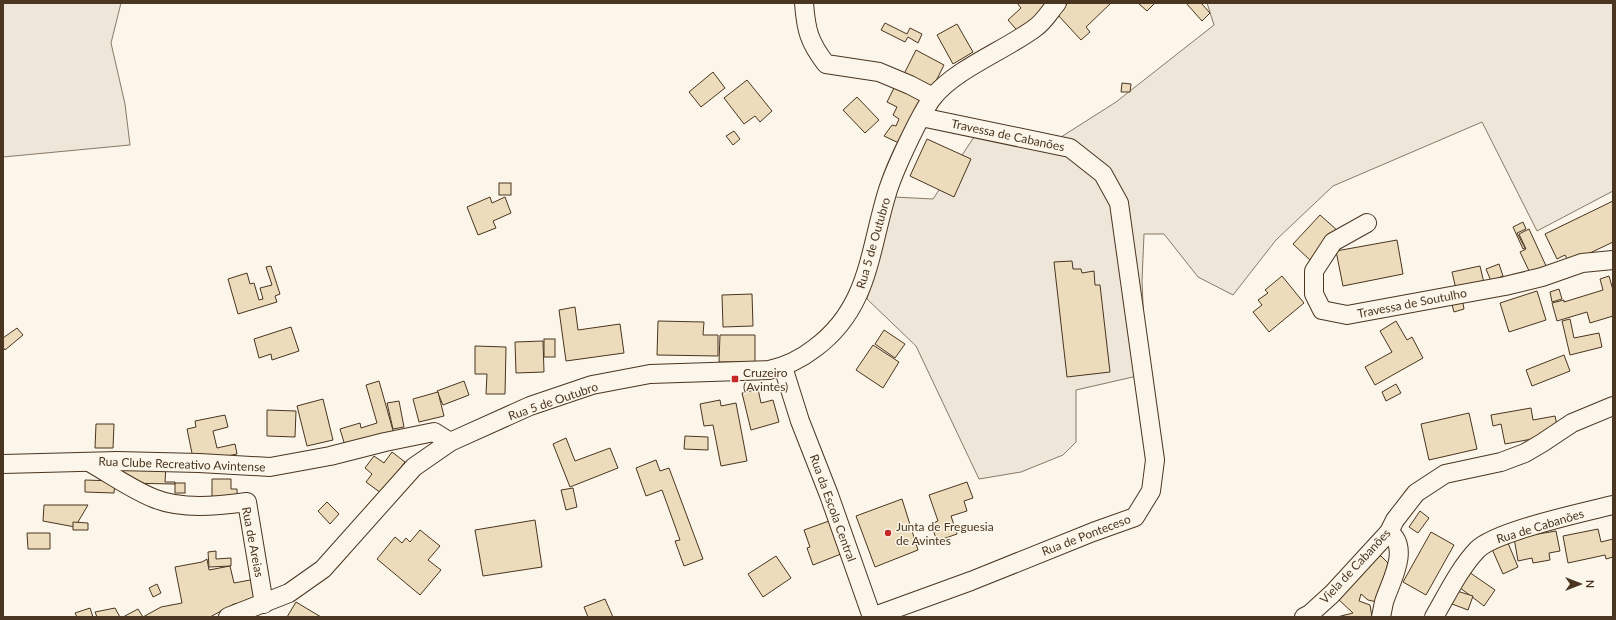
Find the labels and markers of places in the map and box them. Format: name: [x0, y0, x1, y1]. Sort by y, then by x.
place label: Cruzeiro (Avintes): [743, 365, 788, 394]
marker: Cruzeiro (Avintes): [730, 374, 740, 384]
place label: Junta de Freguesia de Avintes: [896, 519, 994, 548]
marker: Junta de Freguesia de Avintes: [883, 528, 893, 538]

